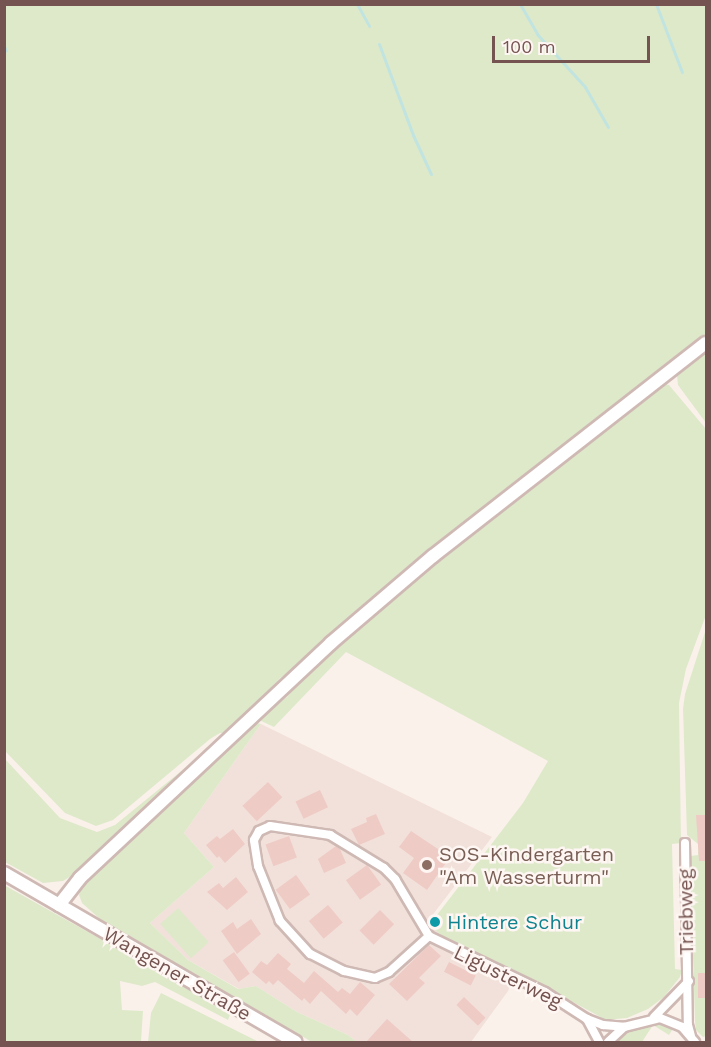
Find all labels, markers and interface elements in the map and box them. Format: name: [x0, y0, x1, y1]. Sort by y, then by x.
scale bar: [495, 24, 652, 62]
text: 100 m: [503, 36, 556, 57]
place label: SOS-Kindergarten "Am Wasserturm": [439, 842, 614, 889]
marker: SOS-Kindergarten "Am Wasserturm": [420, 858, 434, 872]
street label: Triebweg: [673, 869, 699, 955]
place label: Hintere Schur: [447, 910, 582, 934]
marker: Hintere Schur: [428, 915, 442, 929]
street label: Wangener Straße: [98, 922, 256, 1026]
street label: Ligusterweg: [450, 940, 566, 1014]

